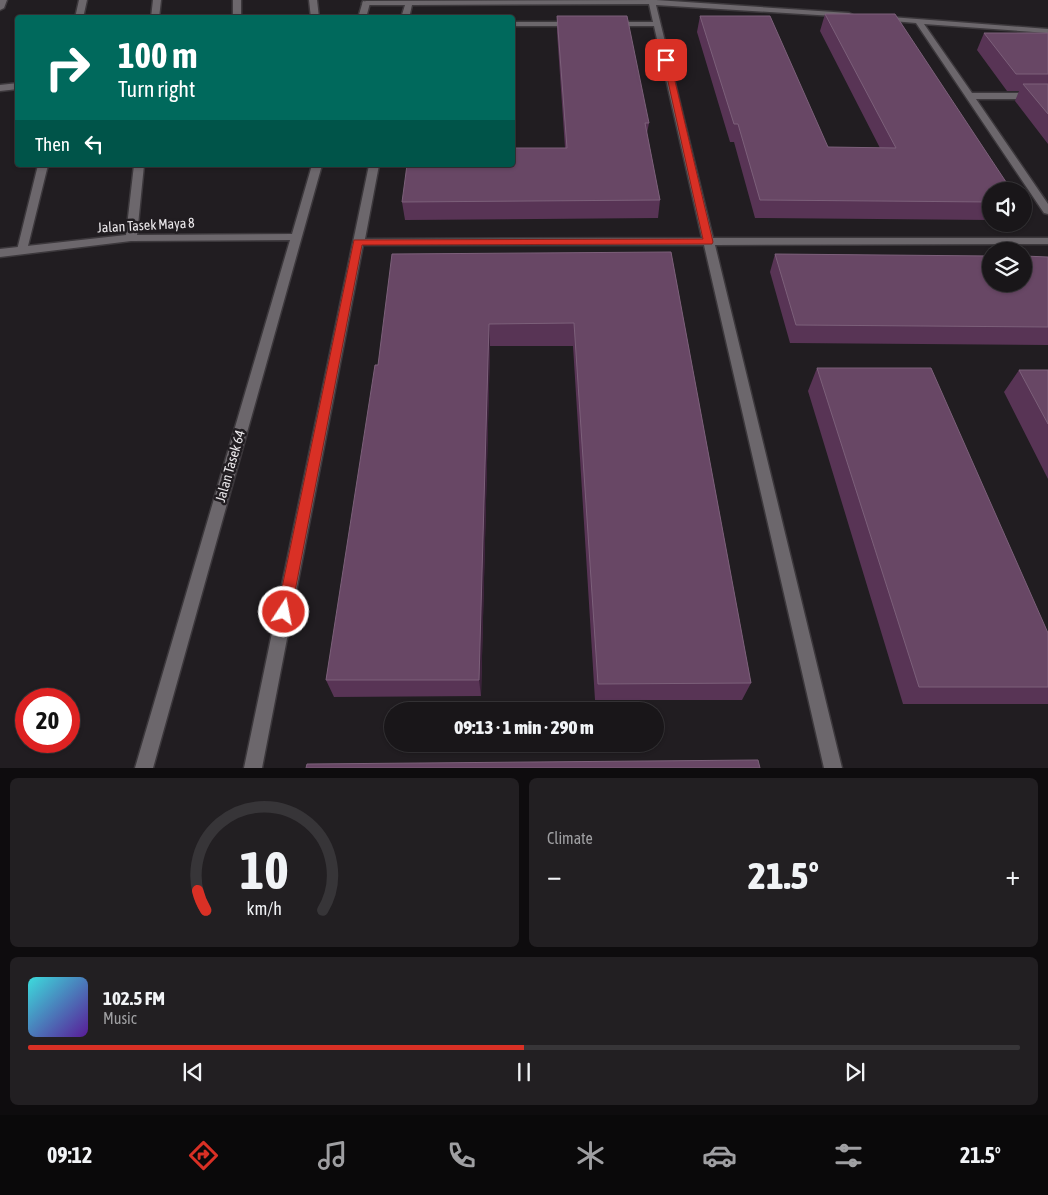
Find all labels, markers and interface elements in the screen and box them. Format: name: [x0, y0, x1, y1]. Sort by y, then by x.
icon: right: [35, 35, 100, 100]
text: 100 m: [118, 35, 197, 75]
pin: [645, 39, 687, 81]
icon: arrive: [652, 46, 680, 74]
text: Turn right: [118, 76, 195, 102]
icon: left: [80, 130, 108, 158]
text: Then: [35, 133, 70, 155]
map controls: [982, 182, 1032, 292]
button: sound: [982, 182, 1032, 232]
street label: Jalan Tasek Maya 8: [97, 214, 196, 236]
button: layers: [982, 242, 1032, 292]
street label: Jalan Tasek 64: [212, 428, 248, 504]
position arrow: [257, 585, 309, 637]
speed limit sign: 20: [15, 688, 80, 753]
text: 09:13 · 1 min · 290 m: [454, 716, 594, 738]
text: Climate: [547, 829, 593, 847]
text: 10: [240, 840, 289, 900]
text: 21.5°: [748, 854, 819, 897]
text: −: [547, 859, 562, 891]
text: +: [1005, 859, 1020, 891]
text: km/h: [247, 898, 282, 919]
text: 102.5 FM: [103, 987, 165, 1009]
text: Music: [103, 1009, 137, 1027]
icon: previous: [179, 1058, 207, 1086]
icon: pause: [510, 1058, 538, 1086]
icon: next: [841, 1058, 869, 1086]
icon: directions: [186, 1138, 221, 1173]
icon: music: [315, 1138, 350, 1173]
icon: phone: [444, 1138, 479, 1173]
icon: climate: [573, 1138, 608, 1173]
icon: car: [702, 1138, 737, 1173]
icon: filters: [831, 1138, 866, 1173]
text: 09:12: [47, 1142, 92, 1168]
text: 21.5°: [960, 1142, 1001, 1168]

